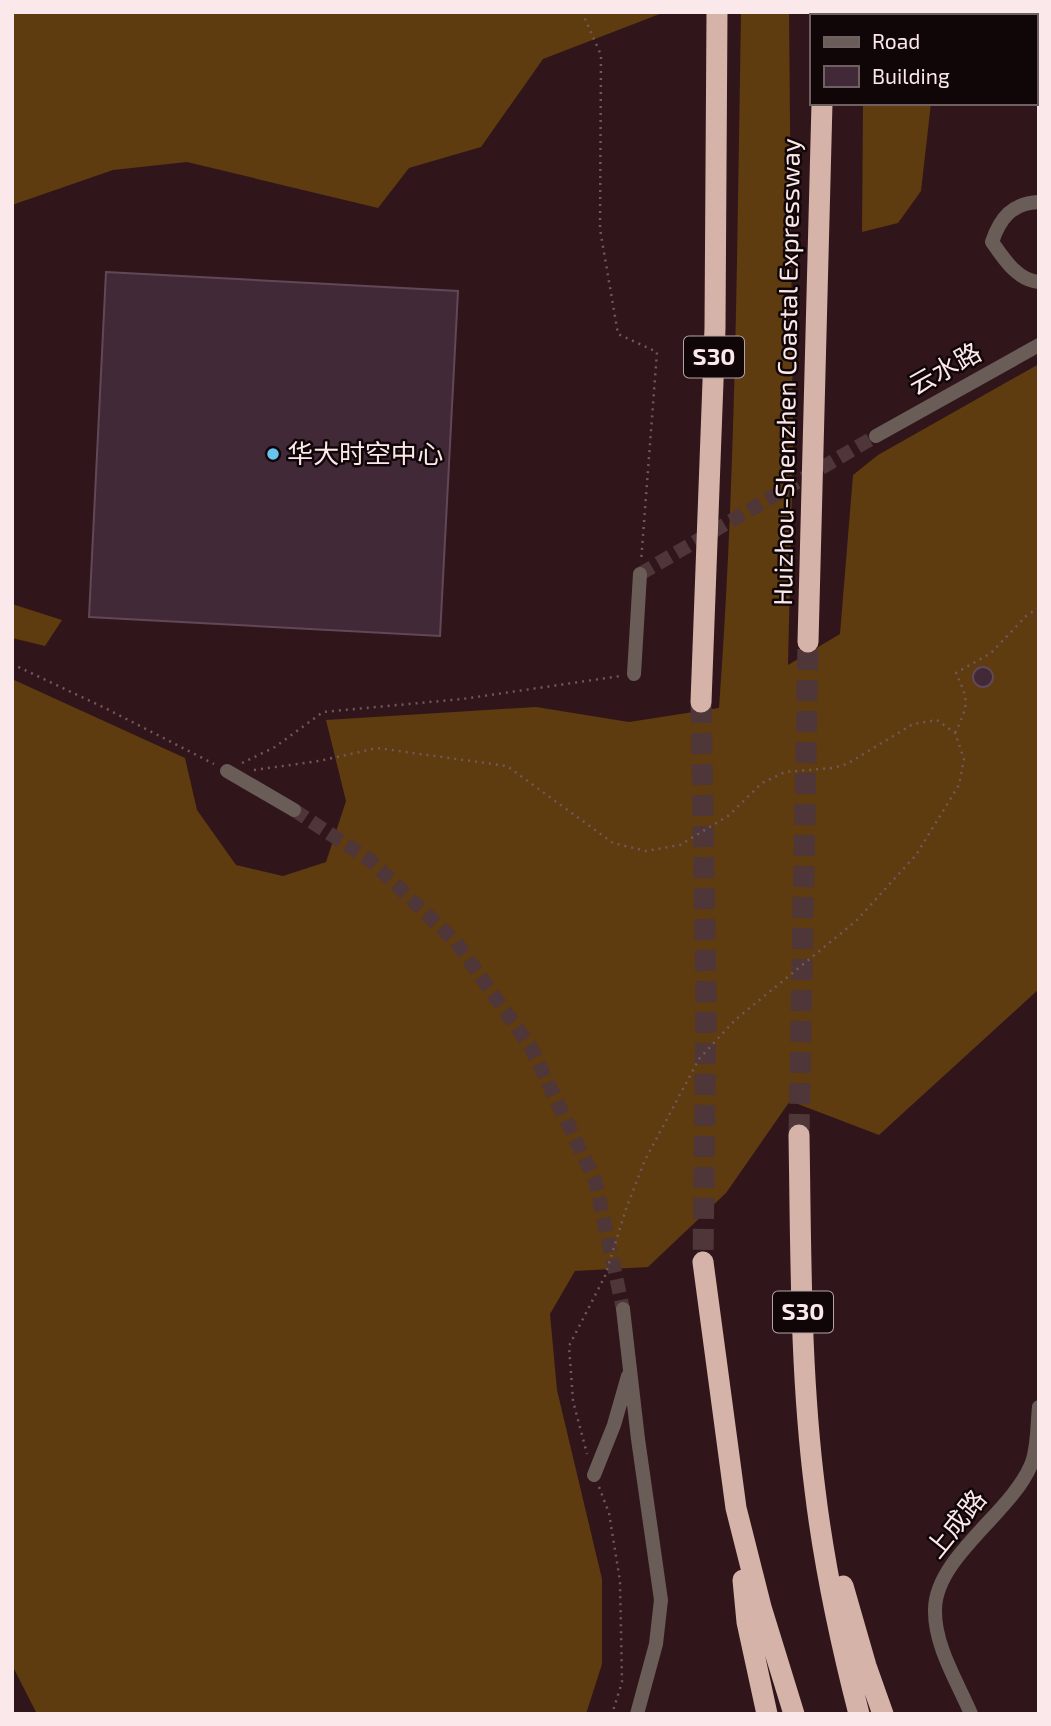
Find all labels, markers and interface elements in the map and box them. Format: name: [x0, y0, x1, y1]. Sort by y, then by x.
legend: [810, 14, 1037, 105]
text: Road: [872, 28, 920, 53]
text: Building: [872, 63, 950, 88]
street label: Huizhou-Shenzhen Coastal Expressway: [766, 138, 805, 606]
street label: 云水路: [903, 335, 986, 400]
road number: S30: [684, 336, 744, 378]
place label: 华大时空中心: [287, 437, 443, 468]
marker: 华大时空中心: [265, 446, 281, 462]
road number: S30: [773, 1292, 833, 1332]
street label: 上成路: [918, 1483, 991, 1563]

